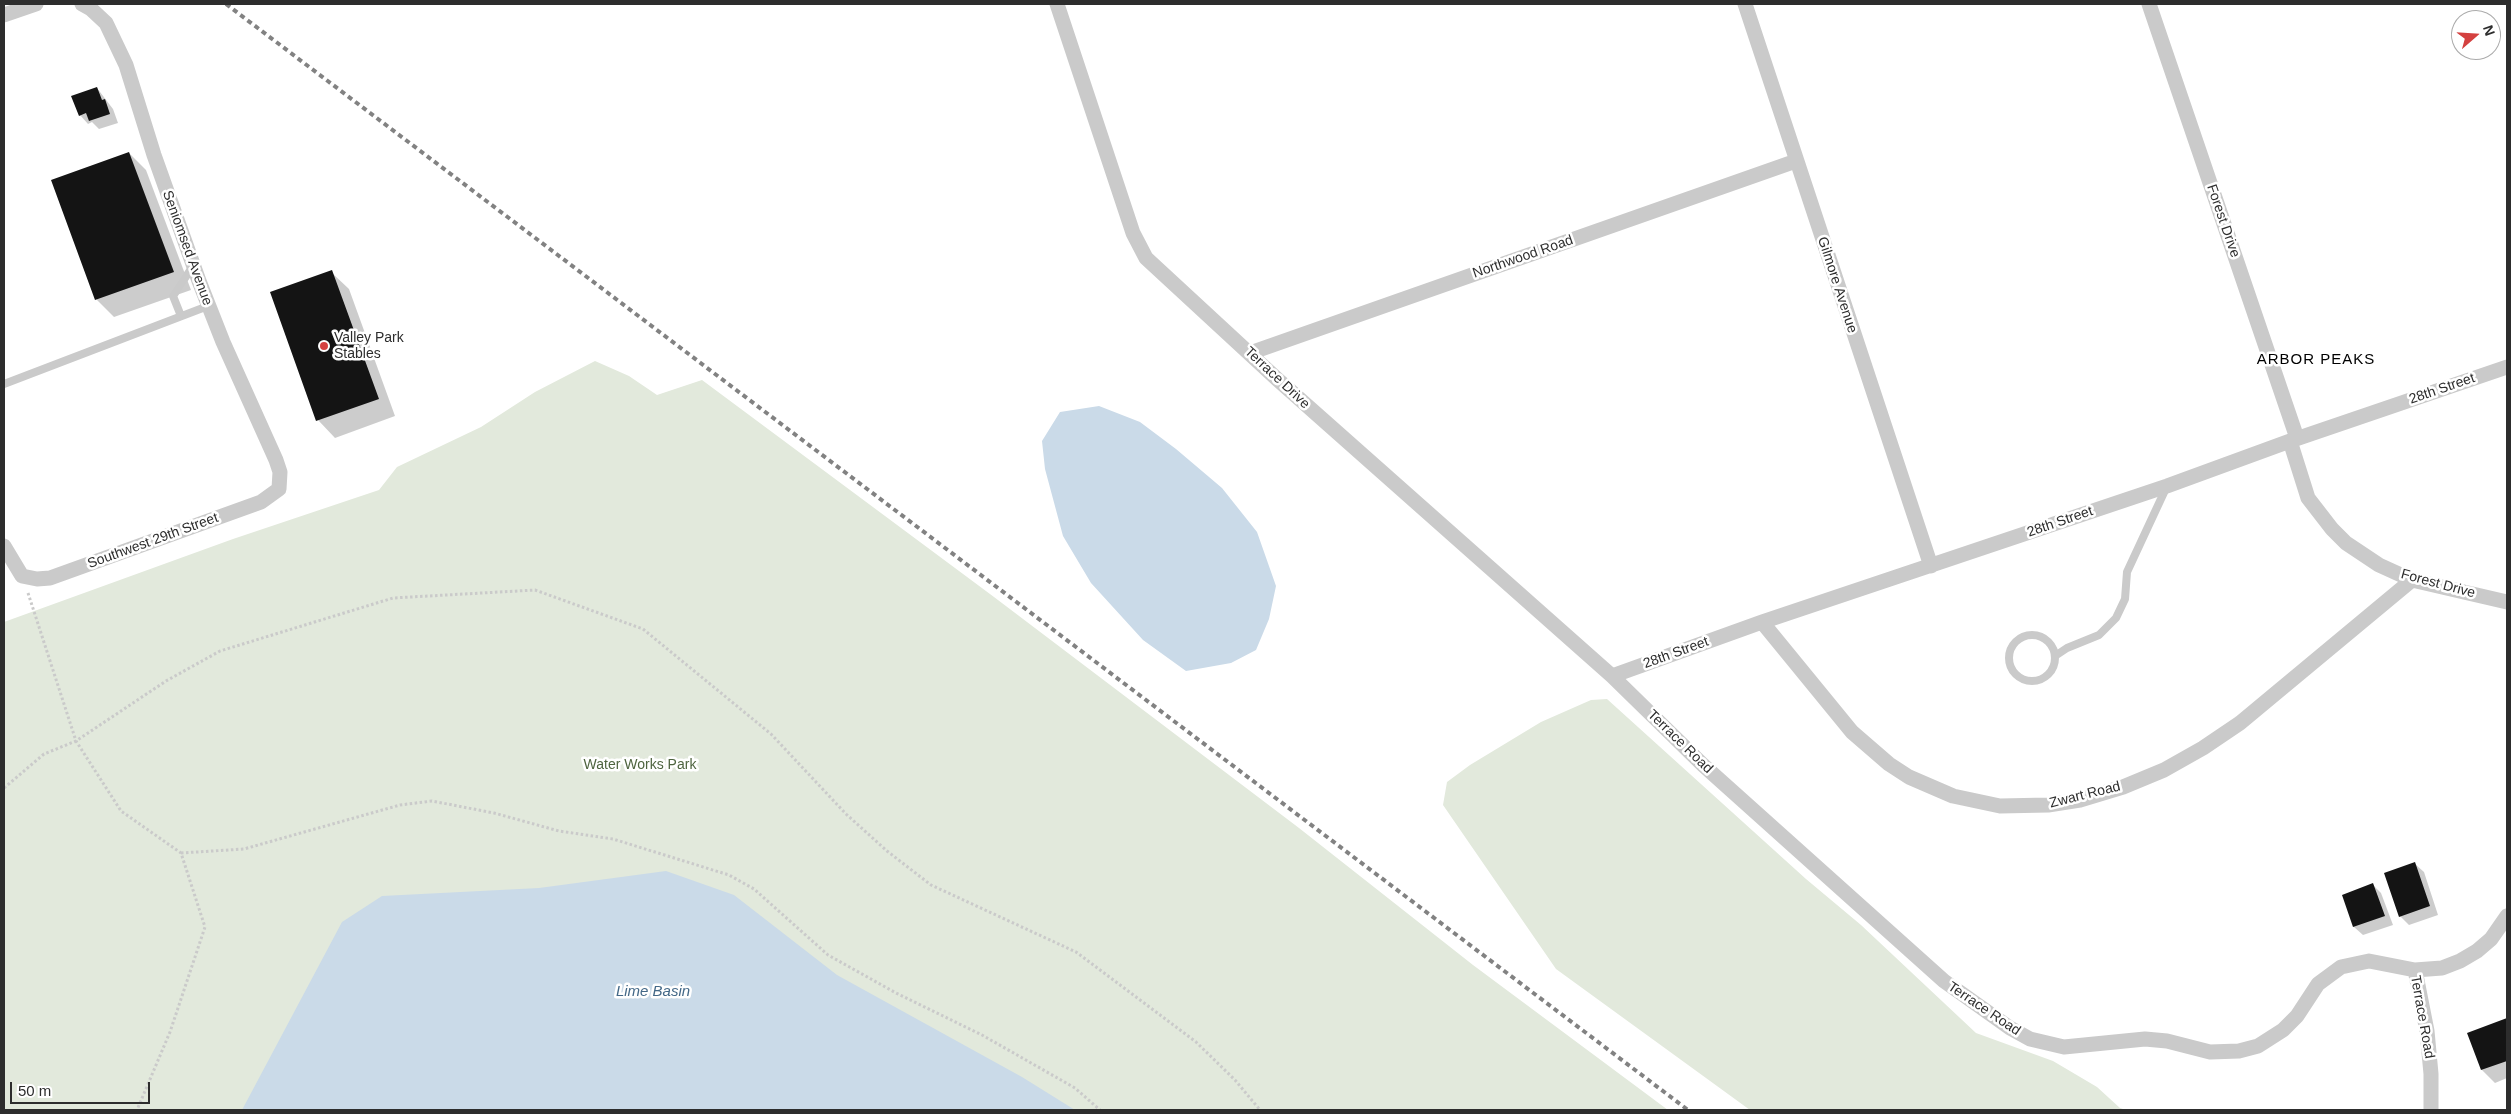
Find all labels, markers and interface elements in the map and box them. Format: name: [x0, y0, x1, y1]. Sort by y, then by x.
north arrow: [2451, 10, 2501, 60]
text: N: [2480, 23, 2498, 38]
street label: Forest Drive: [2203, 182, 2243, 260]
street label: Seniomsed Avenue: [158, 188, 216, 308]
street label: Northwood Road: [1471, 232, 1575, 282]
street label: Gilmore Avenue: [1814, 235, 1860, 335]
place label: Valley Park Stables: [334, 330, 404, 362]
marker: Valley Park Stables: [318, 340, 330, 352]
street label: Terrace Drive: [1241, 343, 1313, 413]
district label: ARBOR PEAKS: [2255, 351, 2377, 369]
street label: 28th Street: [2407, 370, 2477, 408]
street label: 28th Street: [2025, 503, 2095, 541]
street label: Southwest 29th Street: [85, 510, 221, 572]
street label: Forest Drive: [2399, 566, 2477, 602]
street label: 28th Street: [1641, 633, 1711, 673]
street label: Terrace Road: [1644, 707, 1716, 777]
park label: Water Works Park: [584, 757, 696, 773]
street label: Zwart Road: [2048, 778, 2122, 812]
street label: Terrace Road: [2406, 974, 2438, 1060]
street label: Terrace Road: [1944, 979, 2024, 1039]
water label: Lime Basin: [616, 983, 690, 1001]
scale bar: [12, 1072, 152, 1104]
text: 50 m: [18, 1082, 51, 1099]

